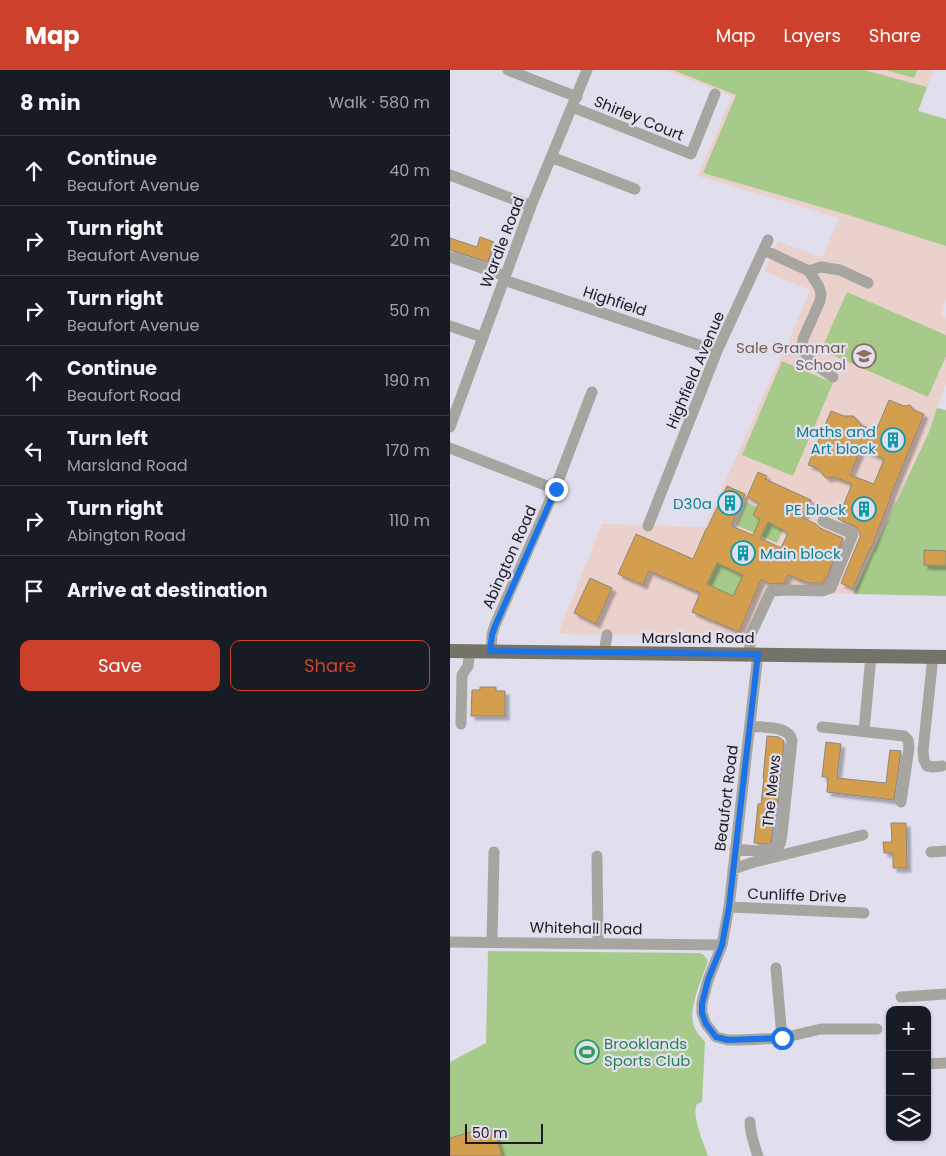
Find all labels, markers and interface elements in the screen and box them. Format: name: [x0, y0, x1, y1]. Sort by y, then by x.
text: Map: [25, 19, 80, 52]
text: Map: [716, 23, 756, 48]
text: Layers: [784, 23, 841, 48]
text: Share: [869, 23, 921, 48]
text: 8 min: [20, 88, 81, 117]
street label: Shirley Court: [591, 90, 687, 146]
text: Walk · 580 m: [329, 91, 430, 114]
text: Continue: [67, 145, 157, 172]
icon: ahead: [20, 157, 48, 185]
text: 40 m: [389, 159, 430, 182]
text: Beaufort Avenue: [67, 174, 199, 197]
street label: Wardle Road: [475, 193, 529, 291]
text: Turn right: [67, 215, 163, 242]
icon: right: [20, 227, 48, 255]
text: 20 m: [390, 229, 430, 252]
text: Beaufort Avenue: [67, 244, 199, 267]
street label: Highfield: [581, 281, 649, 321]
text: Turn right: [67, 285, 163, 312]
icon: right: [20, 297, 48, 325]
text: 50 m: [389, 299, 430, 322]
street label: Highfield Avenue: [661, 308, 729, 432]
text: Beaufort Avenue: [67, 314, 199, 337]
place label: Sale Grammar School: [736, 337, 846, 375]
school or university icon: Sale Grammar School: [851, 343, 877, 369]
text: Continue: [67, 355, 157, 382]
icon: ahead: [20, 367, 48, 395]
text: 190 m: [384, 369, 430, 392]
text: Beaufort Road: [67, 384, 181, 407]
place label: Maths and Art block: [796, 421, 876, 459]
text: Turn left: [67, 425, 148, 452]
building icon: Maths and Art block: [880, 427, 906, 453]
icon: left: [20, 437, 48, 465]
text: 170 m: [385, 439, 430, 462]
text: Marsland Road: [67, 454, 188, 477]
route end: [545, 478, 568, 501]
building icon: D30a: [717, 490, 743, 516]
place label: D30a: [673, 493, 712, 514]
text: Turn right: [67, 495, 163, 522]
building icon: PE block: [851, 496, 877, 522]
place label: PE block: [785, 499, 846, 520]
street label: Abington Road: [477, 502, 541, 612]
icon: right: [20, 507, 48, 535]
text: 110 m: [389, 509, 430, 532]
text: Abington Road: [67, 524, 186, 547]
building icon: Main block: [730, 540, 756, 566]
place label: Main block: [760, 543, 841, 564]
icon: arrive: [20, 577, 48, 605]
text: Arrive at destination: [67, 577, 268, 604]
street label: Marsland Road: [641, 627, 755, 648]
button: Save: [20, 640, 220, 691]
button: Share: [230, 640, 430, 691]
street label: Beaufort Road: [709, 744, 743, 852]
street label: The Mews: [757, 753, 785, 829]
street label: Cunliffe Drive: [747, 883, 847, 907]
street label: Whitehall Road: [529, 917, 643, 939]
map controls: [886, 1006, 931, 1141]
button: +: [886, 1006, 931, 1051]
route start: [771, 1027, 794, 1050]
place label: Brooklands Sports Club: [604, 1033, 690, 1071]
sports icon: Brooklands Sports Club: [574, 1039, 600, 1065]
button: −: [886, 1051, 931, 1096]
button: layers: [886, 1096, 931, 1141]
scale bar: [465, 1121, 542, 1144]
text: 50 m: [472, 1123, 508, 1143]

